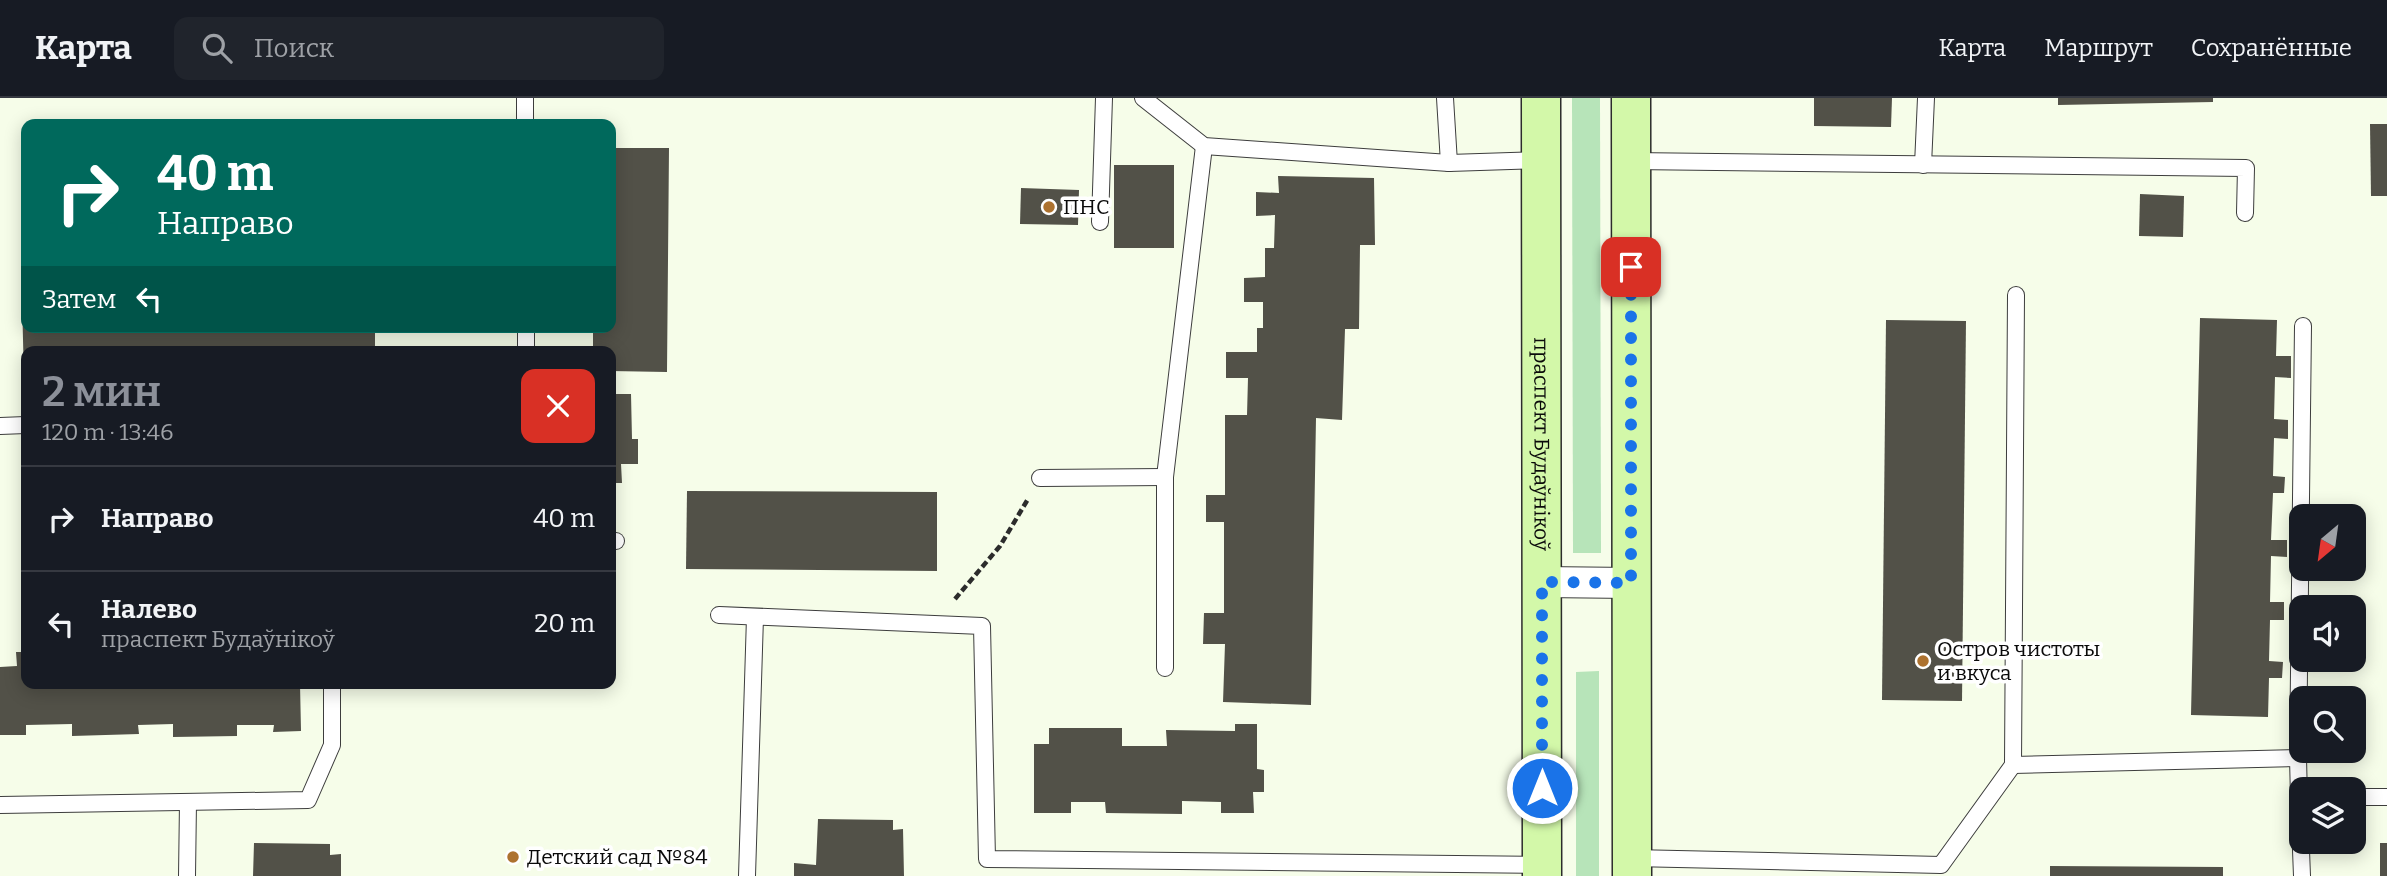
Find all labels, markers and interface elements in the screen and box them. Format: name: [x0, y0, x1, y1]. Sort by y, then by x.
search box: [174, 17, 664, 80]
text: Карта: [35, 28, 132, 68]
icon: search: [198, 29, 236, 67]
text: Поиск: [254, 33, 334, 64]
text: Карта: [1938, 34, 2006, 62]
text: Маршрут: [2044, 34, 2153, 62]
text: Сохранённые: [2191, 34, 2352, 62]
text: 40 m: [157, 144, 274, 203]
icon: right: [42, 147, 133, 238]
place label: ПНС: [1063, 194, 1110, 220]
marker: ПНС: [1041, 199, 1057, 215]
text: Направо: [157, 204, 294, 242]
pin: [1601, 237, 1661, 297]
icon: arrive: [1612, 248, 1650, 286]
icon: left: [130, 280, 168, 318]
text: Затем: [42, 284, 116, 315]
street label: праспект Будаўнікоў: [1528, 337, 1555, 552]
text: 2 мин: [42, 367, 161, 417]
button: close: [521, 369, 595, 443]
text: 120 m · 13:46: [42, 418, 173, 446]
icon: right: [42, 500, 80, 538]
text: Направо: [101, 503, 214, 534]
text: 40 m: [533, 503, 595, 534]
north arrow: [2289, 504, 2366, 581]
map controls: [2289, 504, 2366, 854]
text: Налево: [101, 594, 197, 625]
button: sound: [2289, 595, 2366, 672]
icon: left: [42, 605, 80, 643]
text: 20 m: [534, 608, 595, 639]
text: праспект Будаўнікоў: [101, 625, 335, 653]
place label: Остров чистоты и вкуса: [1937, 636, 2100, 686]
marker: Остров чистоты и вкуса: [1915, 653, 1931, 669]
button: search: [2289, 686, 2366, 763]
position arrow: [1505, 751, 1579, 825]
button: layers: [2289, 777, 2366, 854]
place label: Детский сад №84: [527, 844, 708, 870]
marker: Детский сад №84: [505, 849, 521, 865]

